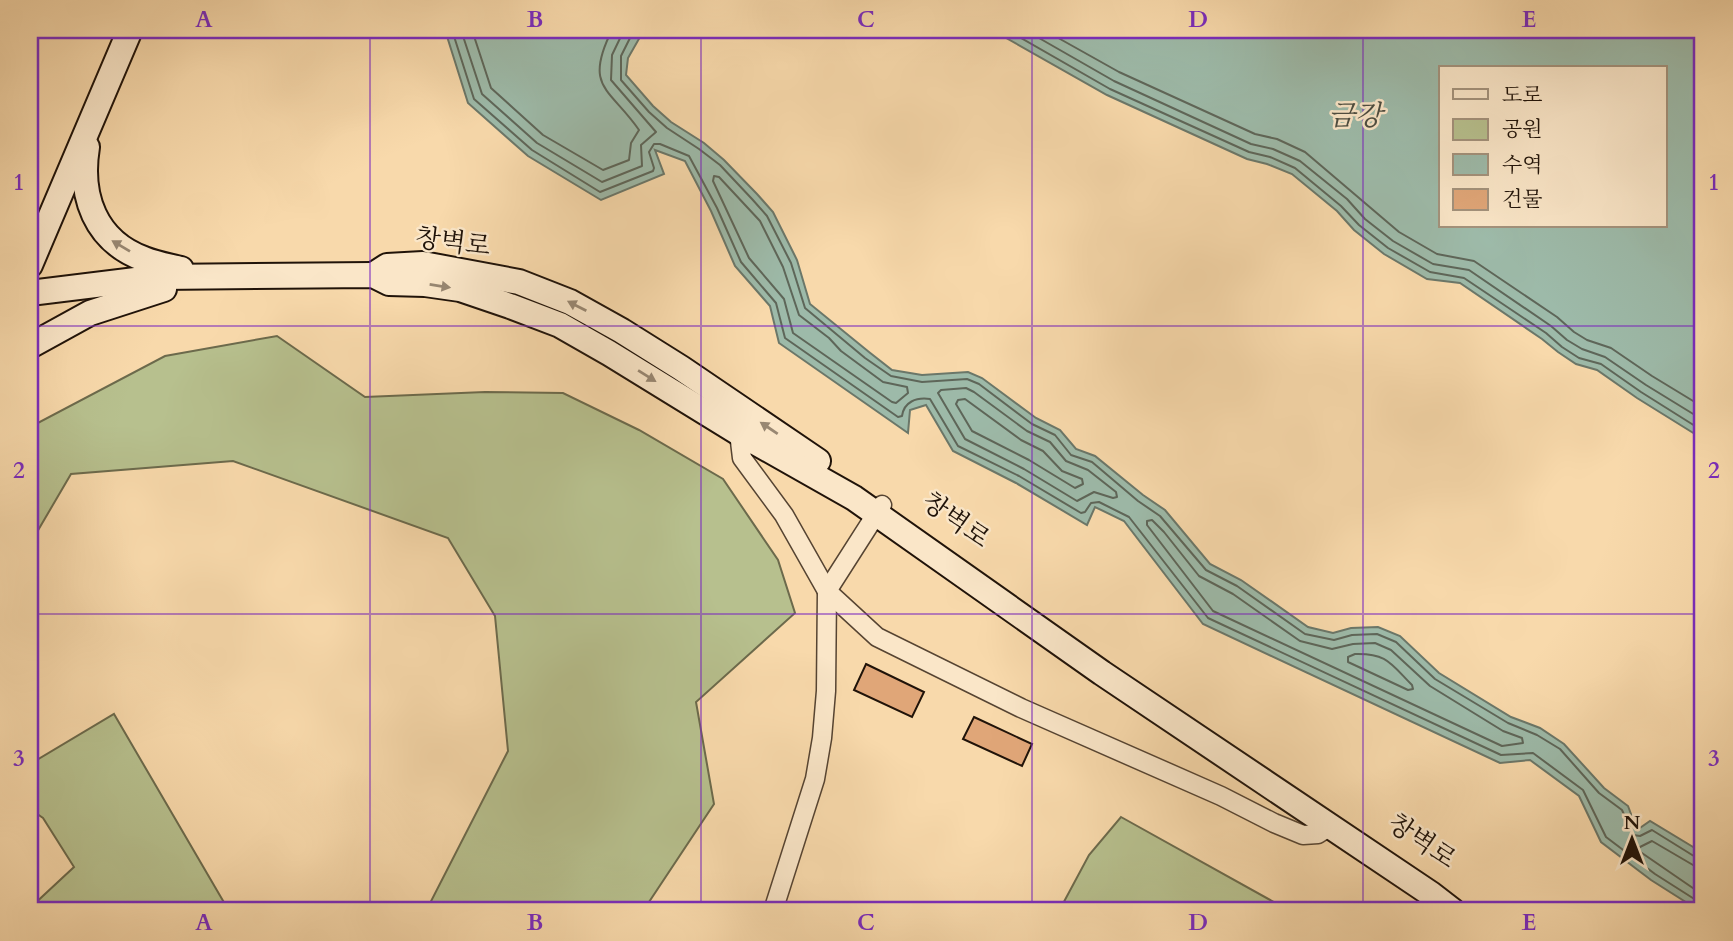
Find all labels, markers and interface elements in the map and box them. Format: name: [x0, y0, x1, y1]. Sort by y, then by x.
text: A: [195, 4, 213, 35]
text: B: [527, 4, 543, 35]
text: C: [857, 4, 875, 35]
text: D: [1188, 4, 1208, 35]
text: E: [1522, 4, 1536, 35]
legend: [1439, 66, 1666, 228]
text: 도로: [1502, 81, 1543, 110]
water label: 금강: [1328, 97, 1386, 135]
text: 공원: [1502, 115, 1543, 144]
text: 수역: [1502, 151, 1543, 180]
text: 1: [13, 167, 25, 198]
text: 1: [1708, 167, 1720, 198]
text: 건물: [1502, 185, 1543, 214]
street label: 창벽로: [413, 220, 493, 264]
one-way arrow: [111, 240, 130, 252]
one-way arrow: [429, 281, 451, 292]
one-way arrow: [567, 301, 587, 312]
one-way arrow: [637, 370, 656, 383]
one-way arrow: [759, 421, 779, 434]
text: 2: [13, 455, 25, 486]
text: 2: [1708, 455, 1720, 486]
street label: 창벽로: [915, 484, 997, 556]
text: 3: [13, 743, 25, 774]
text: 3: [1708, 743, 1720, 774]
north arrow: [1596, 804, 1666, 874]
street label: 창벽로: [1381, 805, 1463, 877]
text: N: [1624, 810, 1641, 836]
text: A: [195, 907, 213, 938]
text: B: [527, 907, 543, 938]
text: C: [857, 907, 875, 938]
text: D: [1188, 907, 1208, 938]
text: E: [1522, 907, 1536, 938]

